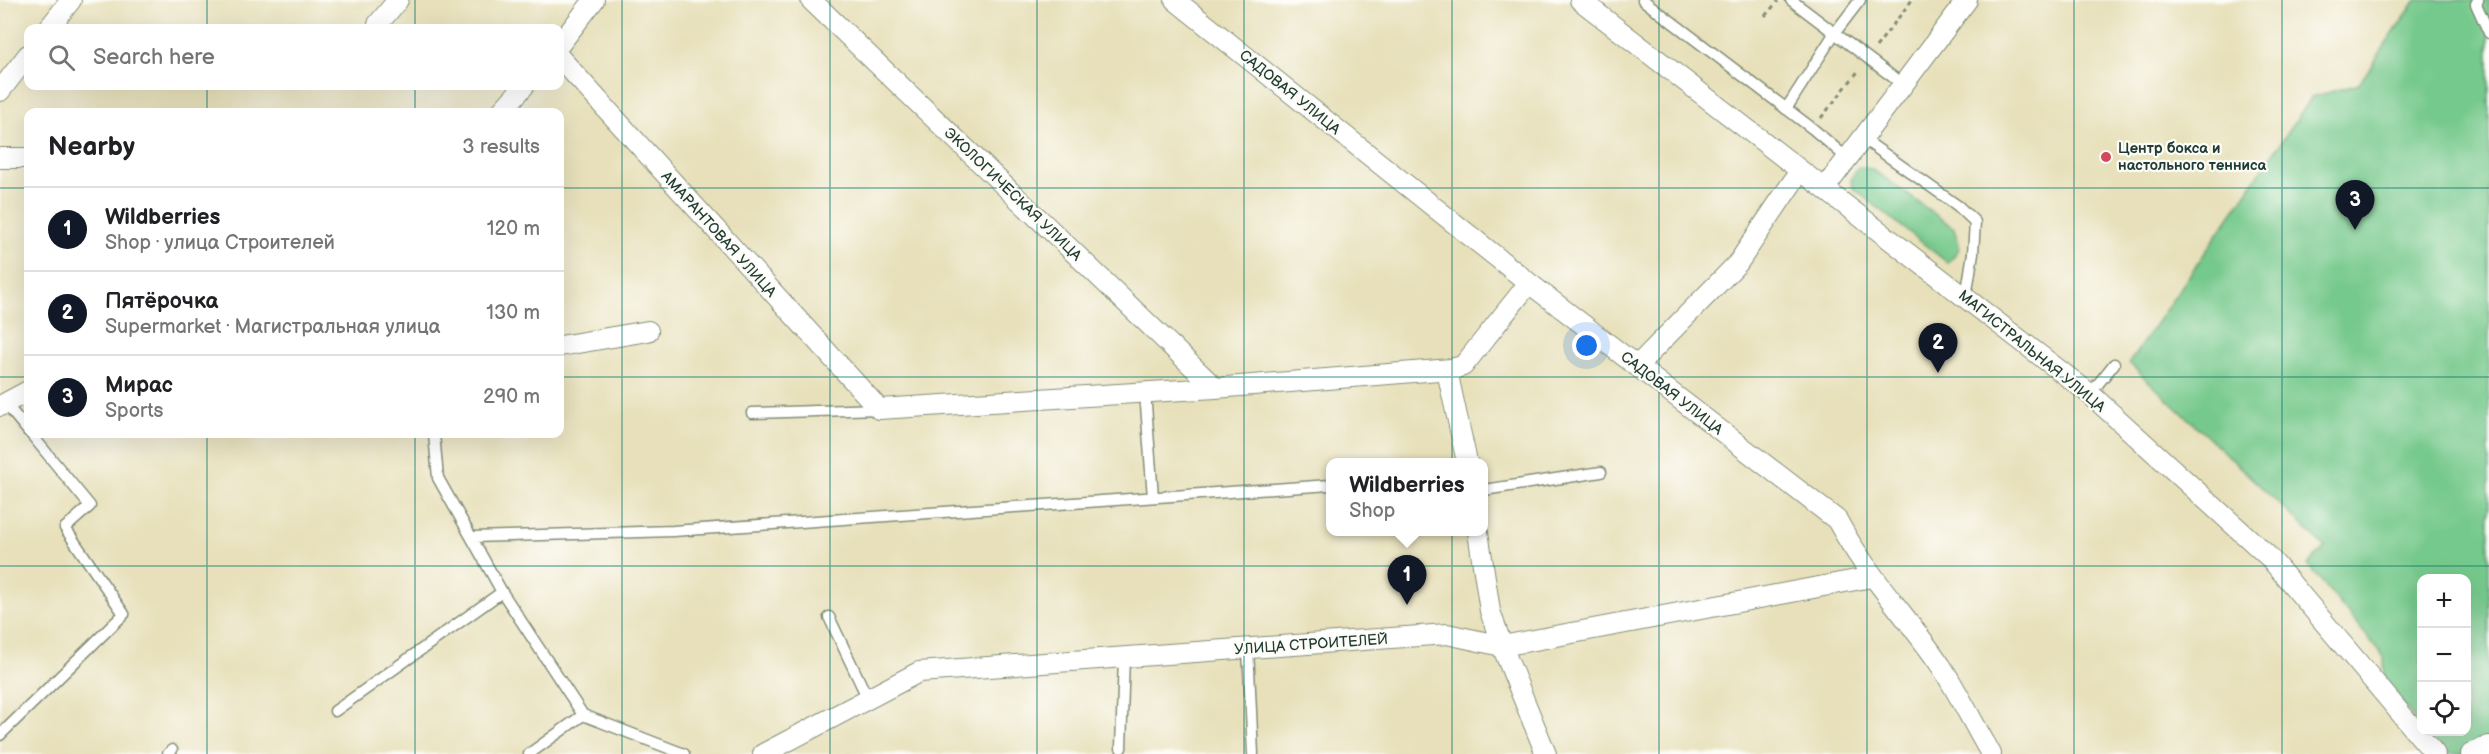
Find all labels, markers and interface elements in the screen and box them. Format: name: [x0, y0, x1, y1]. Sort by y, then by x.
search box: [24, 24, 564, 90]
icon: search: [45, 41, 78, 74]
text: Search here: [93, 44, 215, 71]
street label: САДОВАЯ УЛИЦА: [1235, 46, 1345, 140]
street label: ЭКОЛОГИЧЕСКАЯ УЛИЦА: [940, 124, 1086, 266]
text: Nearby: [48, 132, 135, 163]
text: 3 results: [462, 135, 540, 159]
place label: Центр бокса и настольного тенниса: [2118, 139, 2267, 175]
marker: Центр бокса и настольного тенниса: [2099, 150, 2113, 164]
street label: АМАРАНТОВАЯ УЛИЦА: [656, 167, 781, 302]
pin: 3: [2336, 180, 2374, 230]
text: Wildberries: [105, 204, 220, 231]
text: 1: [63, 217, 72, 241]
text: 120 m: [487, 217, 540, 241]
text: Shop · улица Строителей: [105, 231, 335, 255]
street label: МАГИСТРАЛЬНАЯ УЛИЦА: [1954, 286, 2110, 417]
text: Пятёрочка: [105, 288, 218, 315]
text: 2: [62, 301, 73, 325]
text: 130 m: [486, 301, 540, 325]
text: Supermarket · Магистральная улица: [105, 315, 440, 339]
pin: 2: [1918, 324, 1958, 373]
your location: [1572, 331, 1601, 360]
street label: САДОВАЯ УЛИЦА: [1617, 348, 1727, 440]
text: Мирас: [105, 372, 173, 399]
text: 3: [62, 385, 73, 409]
text: 290 m: [483, 385, 540, 409]
text: Sports: [105, 399, 163, 423]
popup: [1326, 458, 1488, 536]
text: Wildberries: [1349, 472, 1465, 499]
text: Shop: [1349, 499, 1395, 523]
pin: 1: [1388, 556, 1426, 605]
map controls: [2417, 574, 2471, 736]
button: +: [2417, 574, 2471, 628]
button: −: [2417, 628, 2471, 682]
street label: УЛИЦА СТРОИТЕЛЕЙ: [1233, 630, 1389, 659]
button: locate: [2417, 682, 2471, 736]

